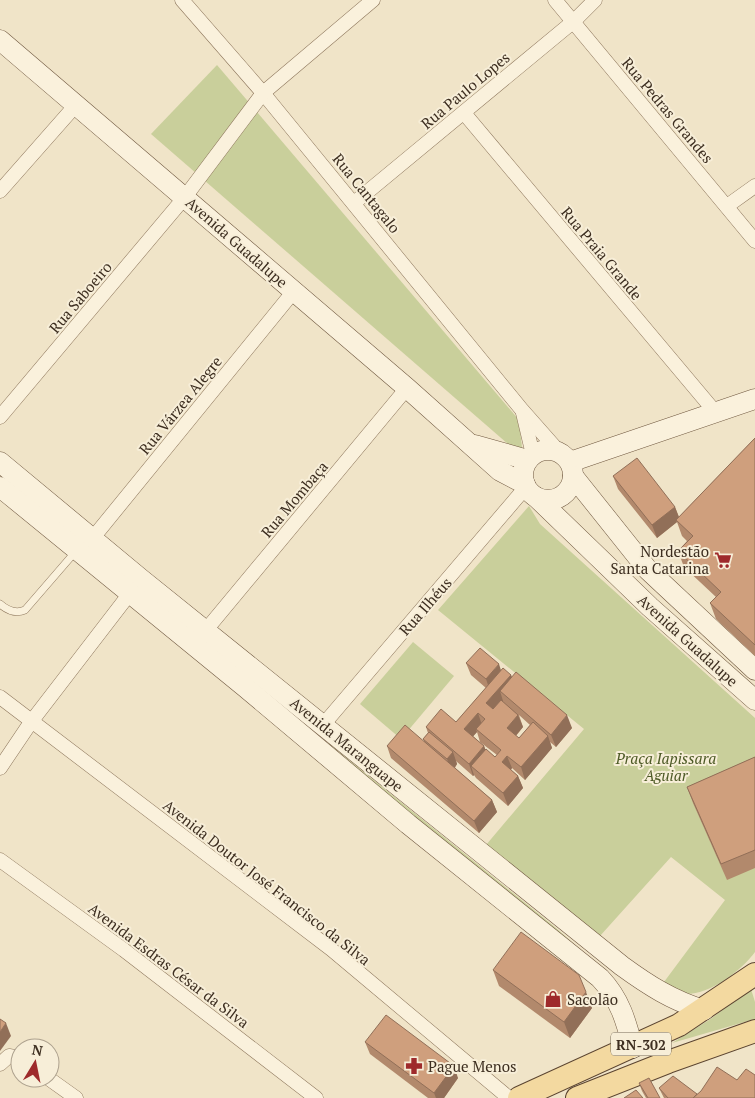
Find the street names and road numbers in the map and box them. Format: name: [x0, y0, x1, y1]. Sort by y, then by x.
street label: Rua Paulo Lopes: [416, 47, 514, 133]
street label: Rua Pedras Grandes: [618, 53, 718, 167]
street label: Rua Cantagalo: [329, 149, 405, 237]
street label: Avenida Guadalupe: [182, 192, 292, 292]
street label: Rua Praia Grande: [557, 202, 647, 304]
street label: Rua Saboeiro: [44, 257, 116, 337]
street label: Rua Várzea Alegre: [134, 352, 226, 458]
street label: Rua Mombaça: [256, 456, 332, 541]
street label: Rua Ilhéus: [394, 573, 456, 639]
street label: Avenida Guadalupe: [634, 590, 742, 690]
street label: Avenida Maranguape: [286, 692, 408, 796]
street label: Avenida Doutor José Francisco da Silva: [159, 795, 375, 969]
street label: Avenida Esdras César da Silva: [85, 898, 254, 1032]
road number: RN-302: [611, 1032, 671, 1056]

